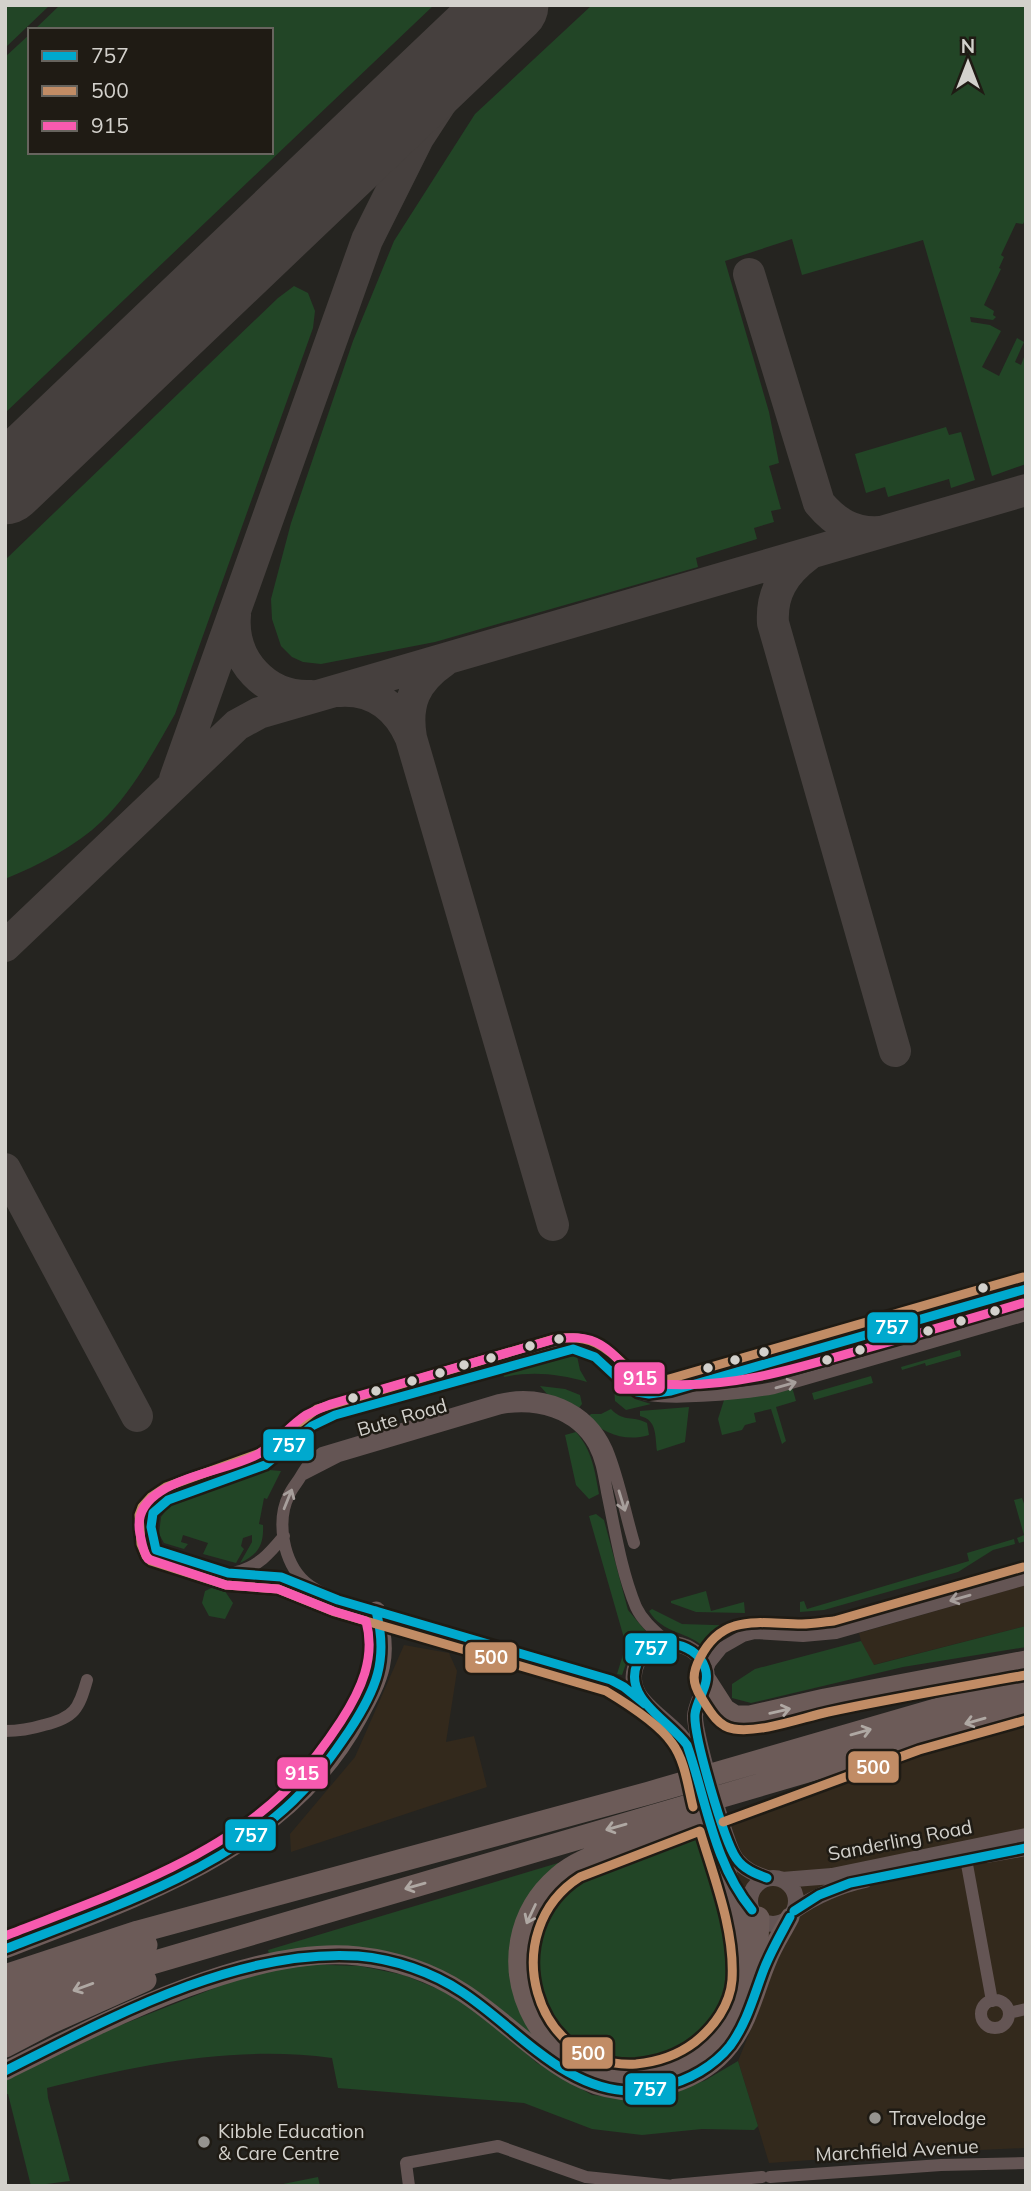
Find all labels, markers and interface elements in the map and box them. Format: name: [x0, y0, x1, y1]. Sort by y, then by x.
legend: [28, 28, 273, 154]
north arrow: [933, 28, 1003, 98]
text: N: [961, 34, 975, 58]
text: 757: [91, 42, 129, 68]
text: 500: [91, 77, 129, 103]
text: 915: [91, 112, 129, 138]
unlabelled marker: [976, 1281, 990, 1295]
unlabelled marker: [988, 1304, 1002, 1318]
line badge: 757: [866, 1311, 919, 1344]
unlabelled marker: [954, 1314, 968, 1328]
text: 757: [875, 1315, 909, 1339]
unlabelled marker: [921, 1324, 935, 1338]
unlabelled marker: [552, 1332, 566, 1346]
unlabelled marker: [523, 1339, 537, 1353]
unlabelled marker: [853, 1343, 867, 1357]
unlabelled marker: [757, 1345, 771, 1359]
unlabelled marker: [484, 1351, 498, 1365]
unlabelled marker: [728, 1353, 742, 1367]
unlabelled marker: [820, 1353, 834, 1367]
unlabelled marker: [457, 1358, 471, 1372]
line badge: 915: [613, 1361, 666, 1395]
unlabelled marker: [701, 1361, 715, 1375]
unlabelled marker: [433, 1366, 447, 1380]
text: 915: [623, 1366, 657, 1390]
unlabelled marker: [405, 1374, 419, 1388]
one-way arrow: [775, 1377, 797, 1390]
unlabelled marker: [369, 1384, 383, 1398]
unlabelled marker: [346, 1391, 360, 1405]
street label: Bute Road: [354, 1393, 450, 1441]
line badge: 757: [262, 1428, 315, 1462]
text: 757: [272, 1433, 306, 1457]
one-way arrow: [283, 1489, 296, 1510]
one-way arrow: [616, 1490, 629, 1512]
one-way arrow: [949, 1593, 971, 1606]
line badge: 757: [624, 1632, 678, 1665]
text: 757: [634, 1636, 668, 1660]
line badge: 500: [464, 1641, 518, 1674]
text: 500: [474, 1645, 508, 1669]
one-way arrow: [768, 1704, 791, 1717]
one-way arrow: [964, 1715, 987, 1728]
one-way arrow: [850, 1724, 872, 1737]
line badge: 500: [847, 1750, 900, 1784]
text: 500: [856, 1755, 890, 1779]
line badge: 915: [276, 1756, 329, 1790]
text: 915: [285, 1761, 319, 1785]
street label: Sanderling Road: [826, 1814, 974, 1866]
line badge: 757: [224, 1818, 277, 1852]
one-way arrow: [605, 1822, 627, 1835]
text: 757: [234, 1823, 268, 1847]
one-way arrow: [405, 1881, 427, 1894]
one-way arrow: [524, 1903, 538, 1924]
one-way arrow: [72, 1982, 94, 1995]
line badge: 500: [561, 2036, 614, 2070]
text: 500: [571, 2041, 605, 2065]
line badge: 757: [624, 2072, 677, 2106]
text: 757: [633, 2077, 667, 2101]
place label: Travelodge: [889, 2106, 986, 2130]
marker: Travelodge: [867, 2110, 883, 2126]
place label: Kibble Education & Care Centre: [218, 2119, 365, 2165]
marker: Kibble Education & Care Centre: [196, 2134, 212, 2150]
street label: Marchfield Avenue: [815, 2134, 979, 2166]

